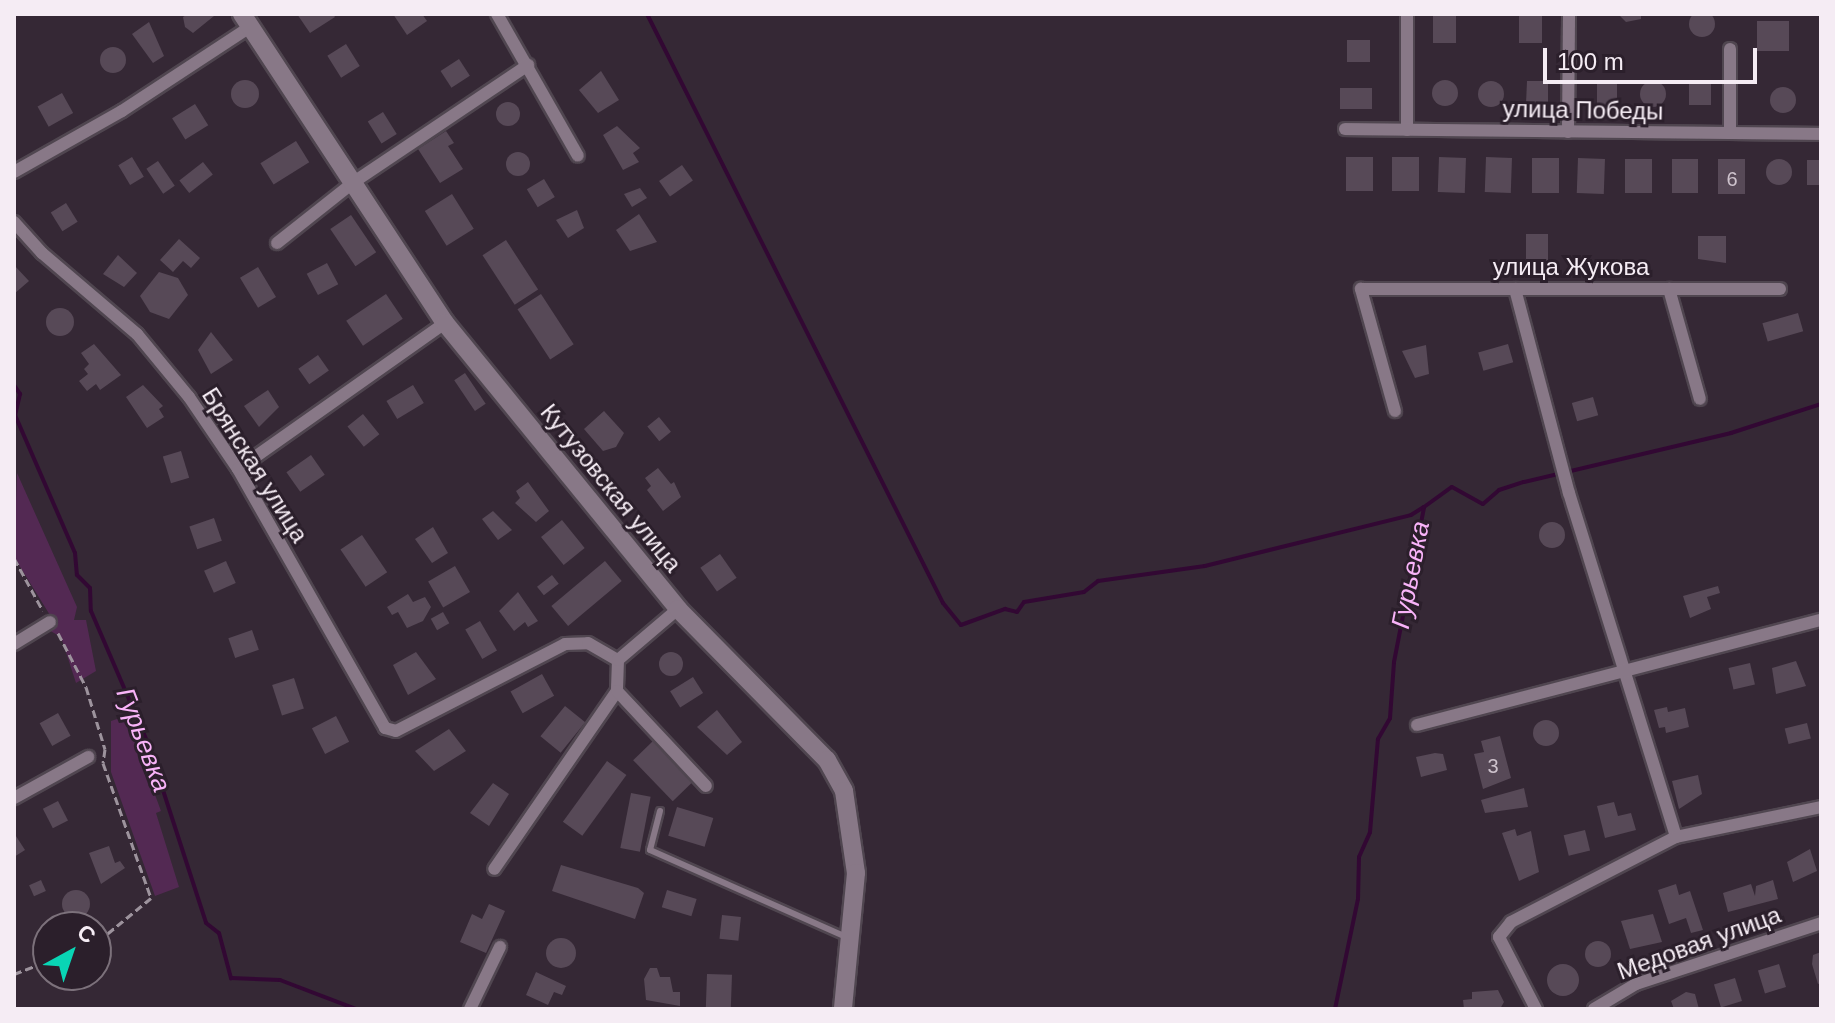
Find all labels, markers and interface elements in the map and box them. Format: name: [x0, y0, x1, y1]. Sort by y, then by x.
scale bar: [1547, 32, 1761, 82]
text: 100 m: [1557, 48, 1624, 75]
street label: улица Победы: [1502, 94, 1664, 126]
house number: 6: [1726, 167, 1738, 191]
street label: улица Жукова: [1493, 253, 1649, 281]
street label: Брянская улица: [196, 382, 314, 548]
street label: Кутузовская улица: [534, 398, 688, 578]
water label: Гурьевка: [1385, 519, 1437, 631]
water label: Гурьевка: [109, 684, 177, 796]
house number: 3: [1487, 754, 1499, 778]
street label: Медовая улица: [1613, 900, 1785, 986]
north arrow: [32, 911, 112, 991]
text: С: [72, 919, 101, 948]

